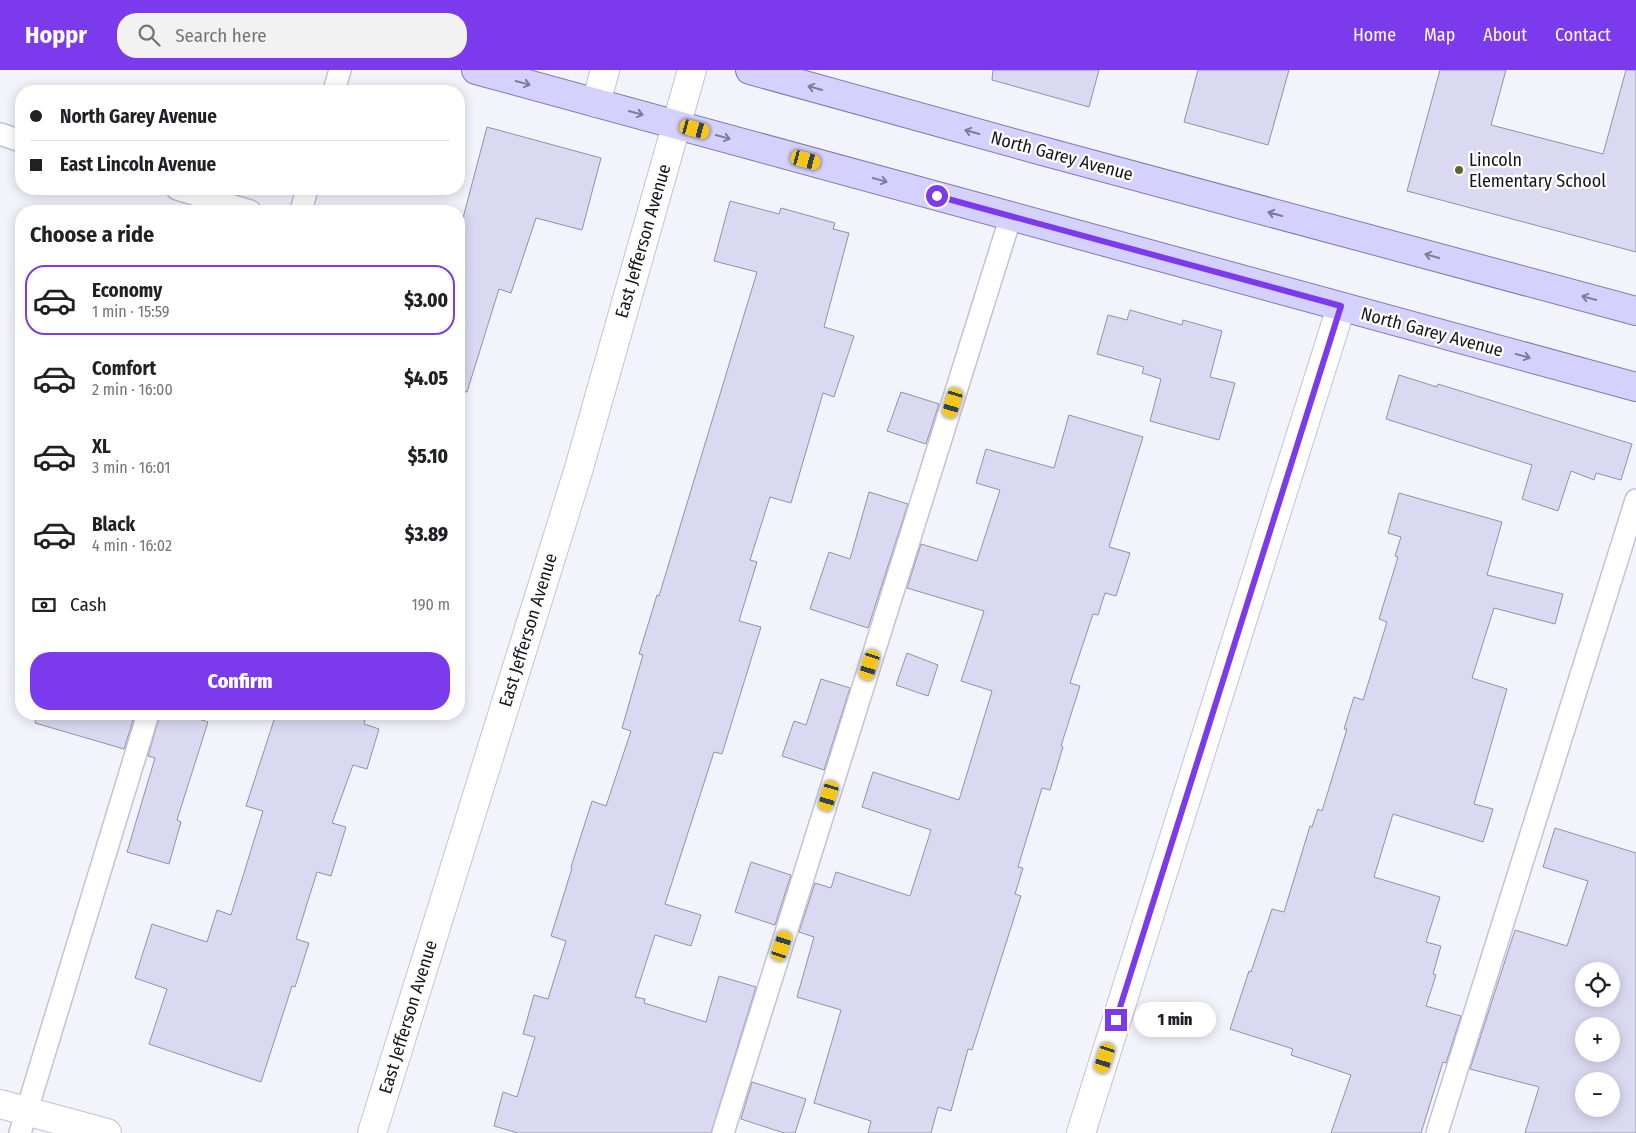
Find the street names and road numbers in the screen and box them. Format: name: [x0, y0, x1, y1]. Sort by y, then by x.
street label: North Garey Avenue: [988, 126, 1136, 186]
street label: East Jefferson Avenue: [610, 161, 676, 321]
street label: North Garey Avenue: [1358, 302, 1506, 362]
street label: East Jefferson Avenue: [494, 551, 562, 709]
street label: East Jefferson Avenue: [374, 938, 442, 1096]

